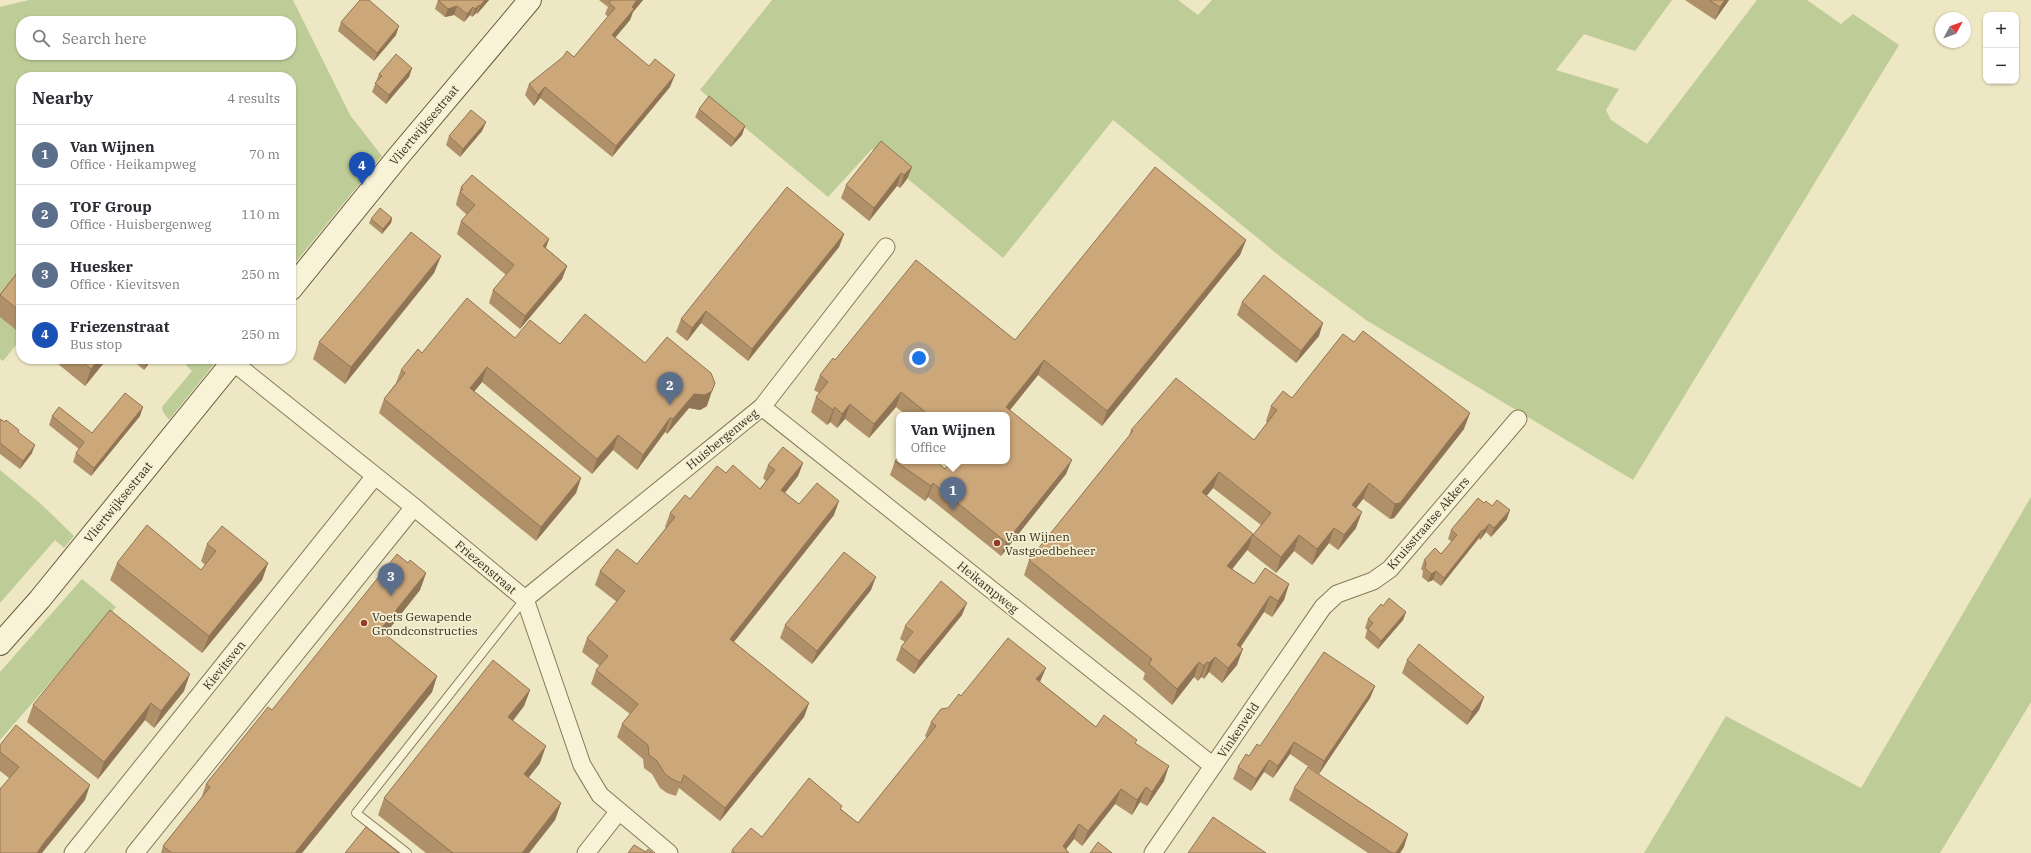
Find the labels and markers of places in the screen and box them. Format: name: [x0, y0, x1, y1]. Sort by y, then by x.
pin: 4: [349, 152, 375, 185]
pin: 2: [657, 372, 683, 405]
pin: 1: [940, 477, 966, 510]
place label: Van Wijnen Vastgoedbeheer: [1005, 529, 1096, 558]
marker: Van Wijnen Vastgoedbeheer: [992, 538, 1002, 548]
pin: 3: [378, 563, 404, 596]
place label: Voets Gewapende Grondconstructies: [372, 609, 478, 638]
marker: Voets Gewapende Grondconstructies: [359, 618, 369, 628]

